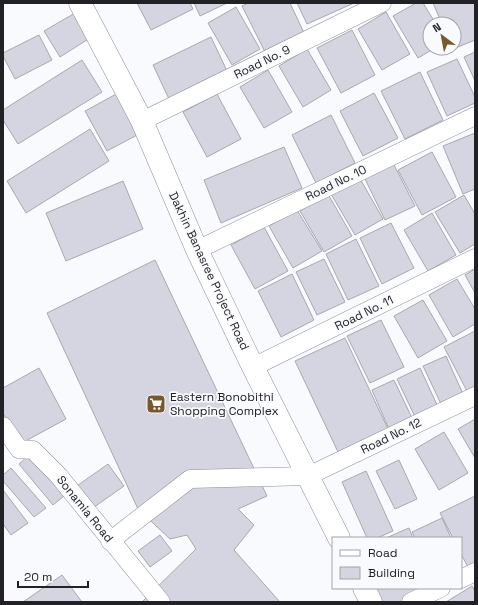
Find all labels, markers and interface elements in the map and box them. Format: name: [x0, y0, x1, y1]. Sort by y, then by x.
north arrow: [422, 16, 462, 56]
text: N: [430, 20, 444, 35]
street label: Road No. 9: [231, 41, 293, 83]
street label: Road No. 10: [303, 161, 369, 205]
street label: Dakhin Banasree Project Road: [165, 189, 253, 353]
street label: Road No. 11: [332, 292, 396, 334]
place label: Eastern Bonobithi Shopping Complex: [170, 389, 279, 419]
supermarket icon: Eastern Bonobithi Shopping Complex: [145, 393, 167, 415]
street label: Road No. 12: [358, 414, 424, 458]
street label: Sonamia Road: [53, 472, 117, 546]
legend: [332, 537, 462, 589]
text: Road: [368, 545, 397, 561]
scale bar: [18, 563, 88, 589]
text: Building: [368, 565, 415, 581]
text: 20 m: [24, 569, 52, 585]

